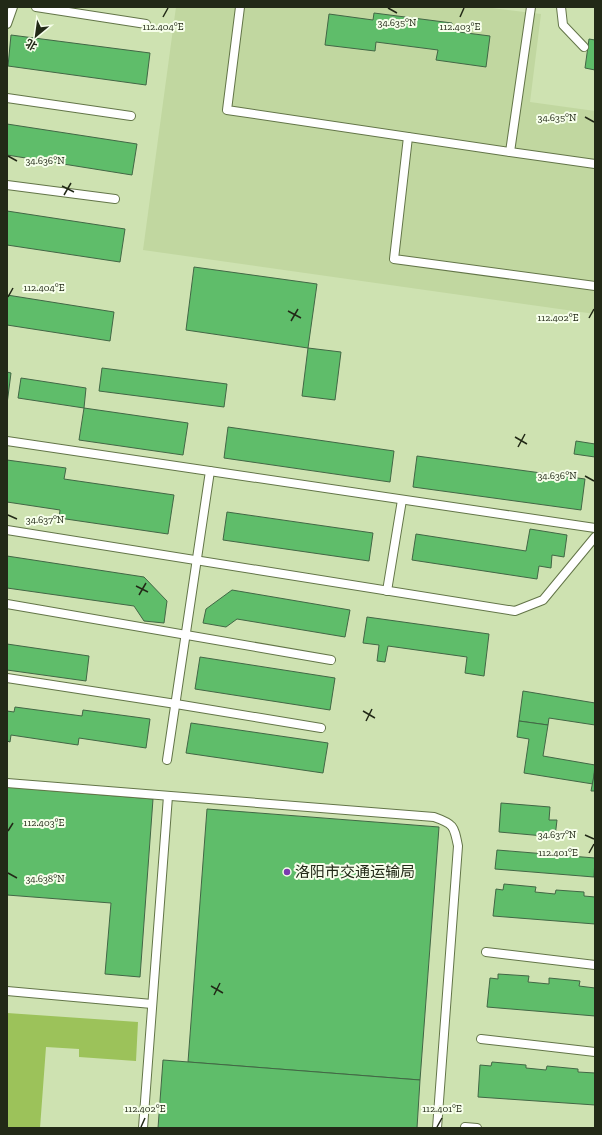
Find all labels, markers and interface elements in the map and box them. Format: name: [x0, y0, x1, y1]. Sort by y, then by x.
north arrow: [16, 16, 56, 56]
text: 34.635°N: [378, 17, 417, 29]
text: 112.404°E: [142, 21, 184, 33]
text: 112.403°E: [440, 21, 481, 33]
text: 北: [23, 36, 39, 53]
text: 34.635°N: [538, 112, 577, 124]
text: 34.636°N: [25, 155, 65, 167]
text: 112.404°E: [23, 282, 65, 294]
text: 112.402°E: [537, 312, 579, 324]
text: 34.636°N: [537, 470, 577, 482]
text: 34.637°N: [26, 514, 65, 526]
text: 112.403°E: [24, 817, 65, 829]
text: 34.637°N: [538, 829, 577, 841]
text: 112.401°E: [538, 847, 578, 859]
place label: 洛阳市交通运输局: [295, 863, 415, 881]
marker: 洛阳市交通运输局: [282, 867, 292, 877]
text: 34.638°N: [25, 873, 65, 885]
text: 112.402°E: [124, 1103, 166, 1115]
text: 112.401°E: [422, 1103, 462, 1115]

